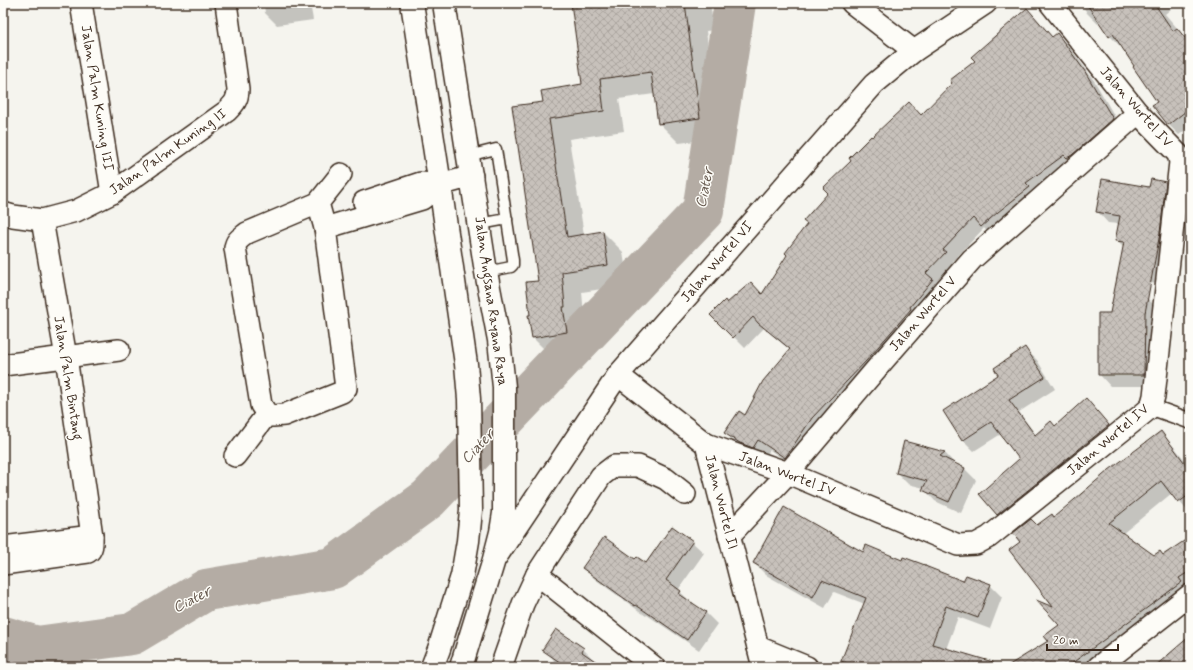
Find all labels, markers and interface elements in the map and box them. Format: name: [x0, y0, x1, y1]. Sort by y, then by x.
street label: Jalan Palm Kuning III: [77, 24, 117, 172]
street label: Jalan Wortel IV: [1096, 63, 1176, 151]
street label: Jalan Palm Kuning II: [106, 105, 230, 199]
water label: Ciater: [691, 164, 719, 210]
street label: Jalan Angsana Rayana Raya: [468, 215, 512, 387]
street label: Jalan Wortel VI: [677, 218, 757, 306]
street label: Jalan Wortel V: [885, 273, 961, 355]
street label: Jalan Palm Bintang: [47, 314, 87, 442]
street label: Jalan Wortel IV: [1063, 400, 1153, 480]
water label: Ciater: [457, 424, 501, 468]
street label: Jalan Wortel IV: [736, 447, 838, 501]
street label: Jalan Wortel II: [701, 453, 741, 551]
water label: Ciater: [170, 581, 216, 618]
scale bar: [1047, 626, 1118, 652]
text: 20 m: [1053, 633, 1079, 649]

